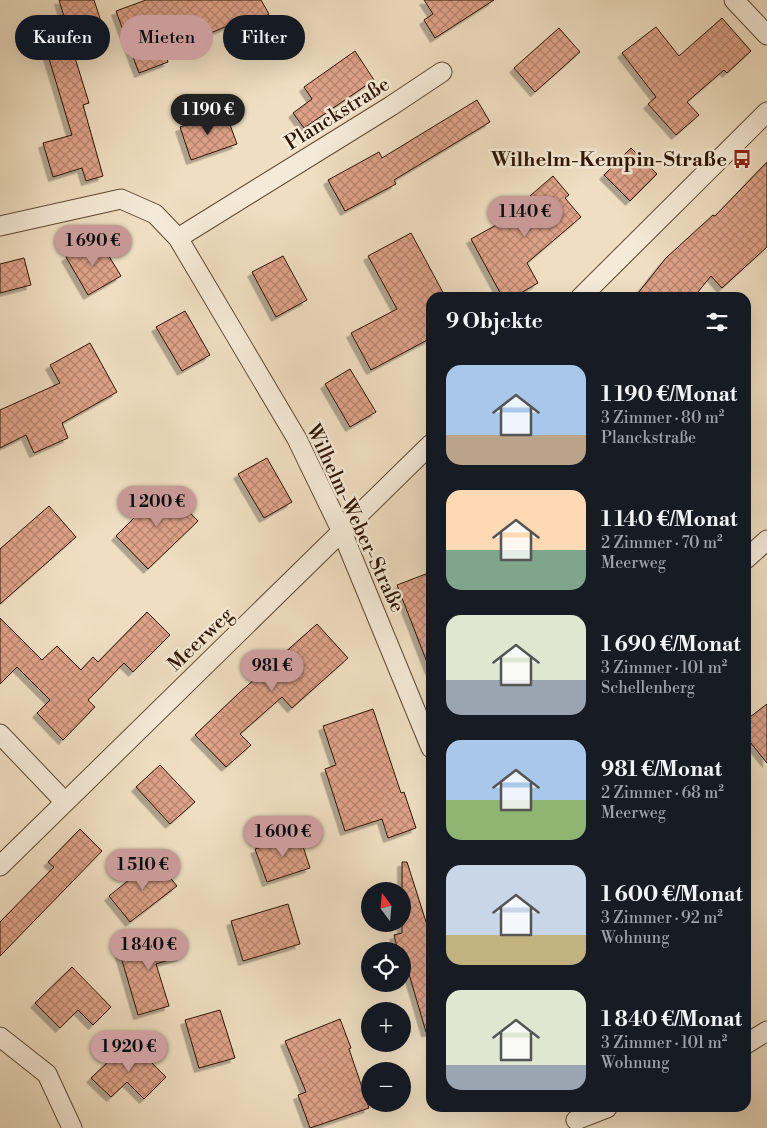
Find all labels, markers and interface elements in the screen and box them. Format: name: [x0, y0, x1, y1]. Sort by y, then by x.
chip: Kaufen: [15, 15, 110, 60]
chip: Mieten: [120, 15, 213, 60]
chip: Filter: [223, 15, 305, 60]
street label: Planckstraße: [281, 72, 395, 156]
pin: 1 190 €: [162, 94, 254, 136]
text: 1 190 €: [182, 100, 234, 120]
place label: Wilhelm-Kempin-Straße: [490, 148, 727, 173]
bus stop icon: Wilhelm-Kempin-Straße: [731, 148, 753, 170]
pin: 1 140 €: [479, 196, 571, 238]
text: 1 140 €: [499, 202, 551, 222]
pin: 1 690 €: [47, 224, 139, 267]
text: 1 690 €: [65, 231, 121, 251]
icon: filters: [703, 308, 731, 336]
text: 9 Objekte: [446, 309, 543, 335]
text: 1 190 €/Monat: [601, 382, 737, 408]
icon: home: [486, 385, 546, 445]
text: 3 Zimmer · 80 m²: [601, 408, 724, 428]
street label: Wilhelm-Weber-Straße: [300, 419, 409, 617]
text: Planckstraße: [601, 428, 696, 448]
pin: 1 200 €: [111, 486, 203, 528]
text: 1 200 €: [129, 492, 185, 512]
text: 1 140 €/Monat: [601, 507, 737, 533]
icon: home: [486, 510, 546, 570]
text: 2 Zimmer · 70 m²: [601, 533, 723, 553]
text: Meerweg: [601, 553, 666, 573]
street label: Meerweg: [163, 602, 239, 677]
text: 1 690 €/Monat: [601, 632, 741, 658]
icon: home: [486, 635, 546, 695]
pin: 981 €: [237, 650, 307, 692]
text: 981 €: [252, 656, 292, 676]
text: 3 Zimmer · 101 m²: [601, 658, 727, 678]
text: Schellenberg: [601, 678, 695, 698]
text: 981 €/Monat: [601, 757, 722, 783]
icon: home: [486, 760, 546, 820]
text: 2 Zimmer · 68 m²: [601, 783, 724, 803]
text: Meerweg: [601, 803, 666, 823]
pin: 1 600 €: [237, 816, 329, 858]
text: 1 600 €: [255, 822, 311, 842]
pin: 1 510 €: [97, 848, 189, 891]
text: 1 510 €: [117, 855, 169, 875]
north arrow: [361, 882, 411, 932]
map controls: [361, 882, 411, 1112]
text: 1 600 €/Monat: [601, 882, 743, 908]
icon: home: [486, 885, 546, 945]
text: 3 Zimmer · 92 m²: [601, 908, 723, 928]
pin: 1 840 €: [103, 928, 195, 971]
text: Wohnung: [601, 928, 669, 948]
text: 1 840 €: [121, 935, 177, 955]
button: locate: [361, 942, 411, 992]
button: +: [361, 1002, 411, 1052]
text: 1 840 €/Monat: [601, 1007, 742, 1033]
icon: home: [486, 1010, 546, 1070]
pin: 1 920 €: [83, 1030, 175, 1073]
text: 3 Zimmer · 101 m²: [601, 1033, 727, 1053]
text: 1 920 €: [102, 1037, 156, 1057]
text: Wohnung: [601, 1053, 669, 1073]
button: −: [361, 1062, 411, 1112]

